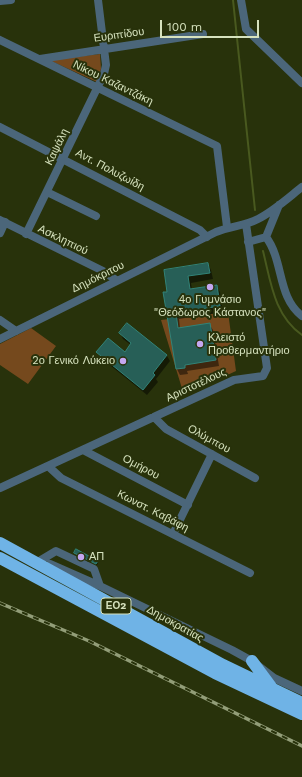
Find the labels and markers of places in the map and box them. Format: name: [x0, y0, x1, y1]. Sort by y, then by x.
marker: 4ο Γυμνάσιο "Θεόδωρος Κάστανος": [205, 282, 215, 292]
place label: 4ο Γυμνάσιο "Θεόδωρος Κάστανος": [154, 293, 266, 319]
place label: Κλειστό Προθερμαντήριο: [208, 331, 290, 357]
marker: Κλειστό Προθερμαντήριο: [195, 339, 205, 349]
place label: 2ο Γενικό Λύκειο: [32, 354, 115, 368]
marker: 2ο Γενικό Λύκειο: [118, 356, 128, 366]
place label: ΑΠ: [89, 550, 104, 564]
marker: ΑΠ: [76, 552, 86, 562]

